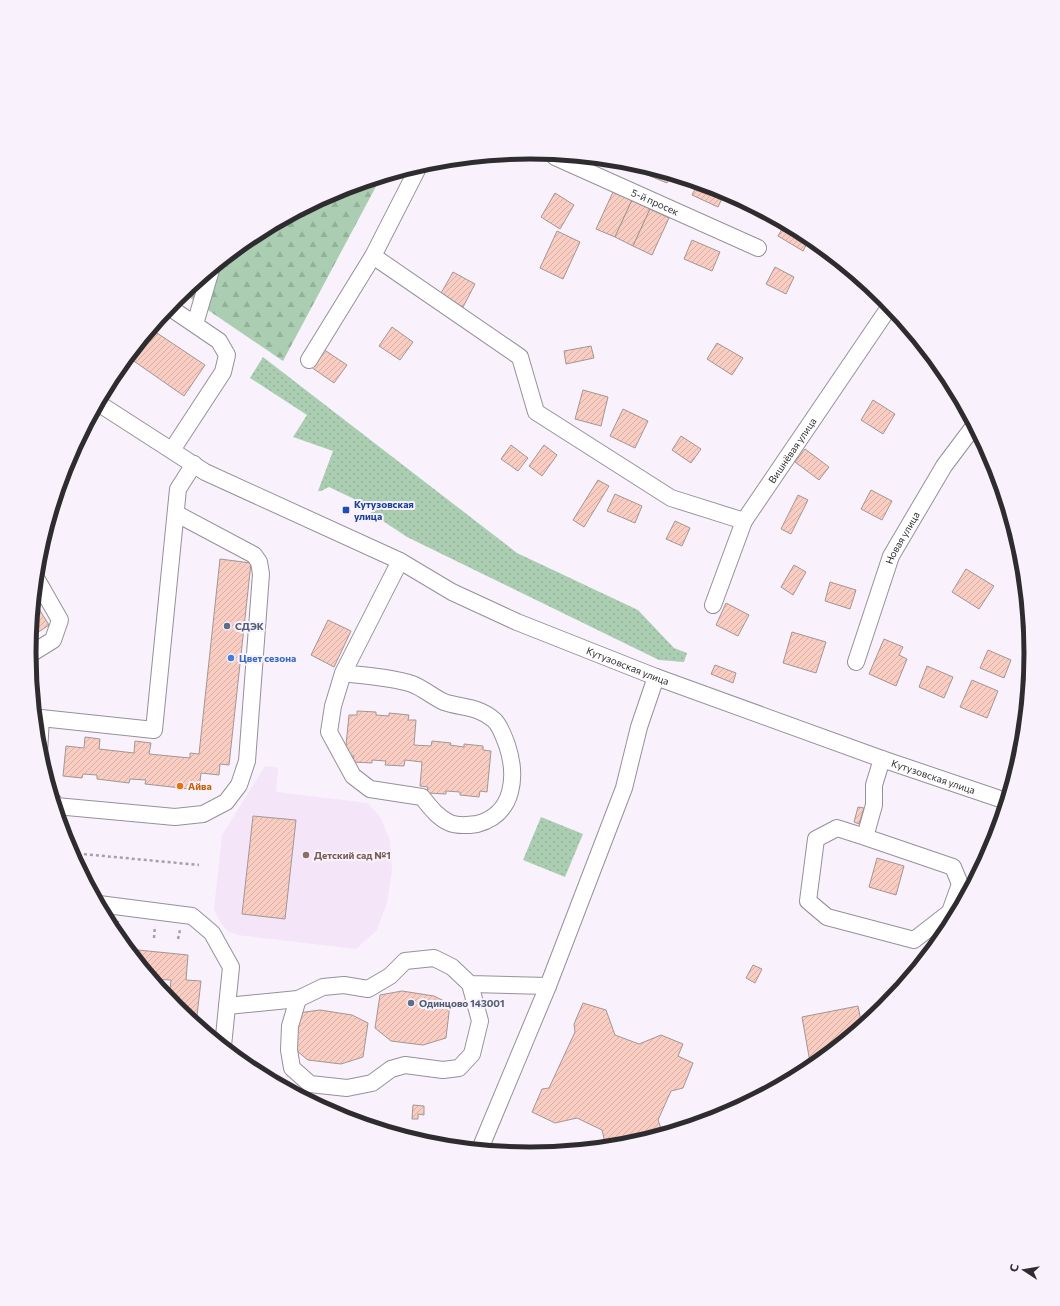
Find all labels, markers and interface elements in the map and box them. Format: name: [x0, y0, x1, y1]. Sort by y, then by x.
street label: 5-й просек: [630, 186, 681, 218]
street label: Вишнёвая улица: [766, 415, 818, 485]
place label: Кутузовская улица: [354, 498, 414, 522]
marker: Кутузовская улица: [341, 505, 351, 515]
street label: Новая улица: [883, 509, 922, 565]
place label: СДЭК: [235, 620, 264, 632]
marker: СДЭК: [222, 621, 232, 631]
street label: Кутузовская улица: [585, 644, 671, 687]
place label: Цвет сезона: [239, 652, 296, 664]
marker: Цвет сезона: [226, 653, 236, 663]
street label: Кутузовская улица: [890, 757, 977, 796]
place label: Айва: [188, 780, 212, 792]
marker: Айва: [175, 781, 185, 791]
place label: Детский сад №1: [314, 849, 391, 861]
marker: Детский сад №1: [301, 850, 311, 860]
place label: Одинцово 143001: [419, 997, 505, 1009]
marker: Одинцово 143001: [406, 998, 416, 1008]
north arrow: [1004, 1250, 1044, 1290]
text: С: [1007, 1262, 1021, 1273]

